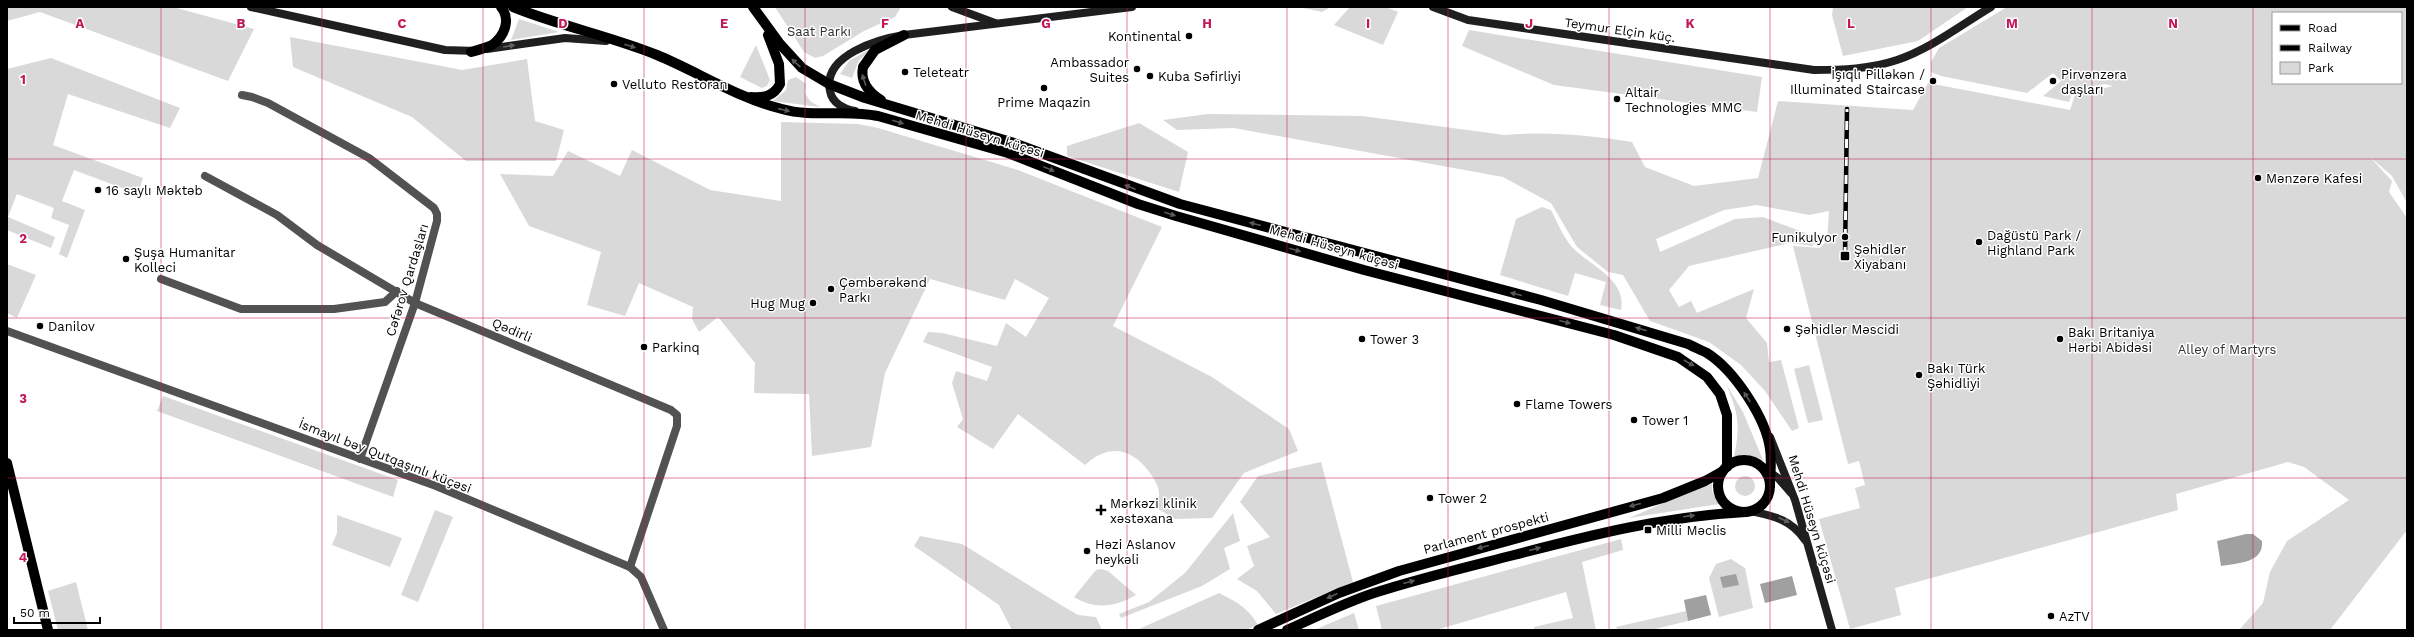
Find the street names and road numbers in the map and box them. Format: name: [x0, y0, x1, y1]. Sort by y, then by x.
street label: Teymur Elçin küç.: [1564, 15, 1676, 45]
street label: Mehdi Hüseyn küçəsi: [914, 107, 1046, 161]
street label: Mehdi Hüseyn küçəsi: [1268, 221, 1400, 273]
street label: Cəfərov Qardaşları: [383, 222, 431, 338]
street label: Qədirli: [490, 315, 534, 345]
street label: İsmayıl bəy Qutqaşınlı küçəsi: [297, 416, 473, 496]
street label: Mehdi Hüseyn küçəsi: [1785, 453, 1839, 585]
street label: Parlament prospekti: [1422, 509, 1550, 557]

